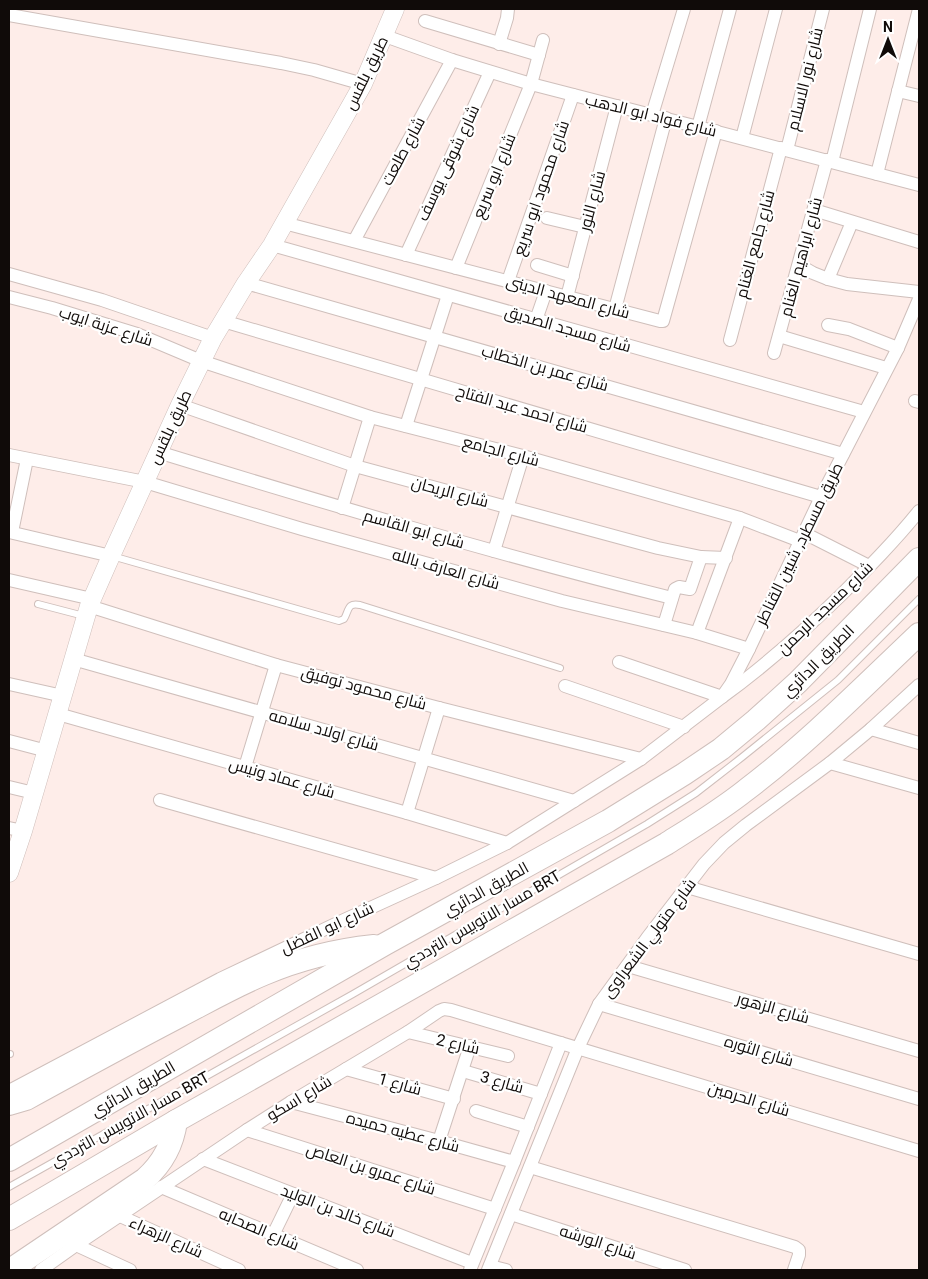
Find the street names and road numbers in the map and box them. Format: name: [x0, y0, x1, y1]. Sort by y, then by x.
street label: شارع نور الاسلام: [783, 26, 829, 133]
street label: طريق بلقس: [340, 33, 393, 114]
street label: شارع فواد ابو الدهب: [583, 89, 719, 142]
street label: شارع شوقى يوسف: [413, 102, 485, 225]
street label: شارع طلعت: [377, 113, 431, 190]
street label: شارع محمود ابو سريع: [509, 118, 575, 259]
street label: شارع ابو سريع: [468, 131, 522, 222]
street label: شارع النور: [575, 169, 611, 235]
street label: شارع جامع الغنام: [731, 188, 781, 301]
street label: شارع ابراهيم الغنام: [776, 195, 828, 319]
street label: شارع المعهد الدينى: [504, 271, 632, 325]
street label: شارع عزبة ايوب: [56, 302, 155, 352]
street label: شارع مسجد الصديق: [502, 302, 633, 358]
street label: شارع عمر بن الخطاب: [479, 341, 611, 397]
street label: شارع احمد عبد الفتاح: [454, 381, 590, 439]
street label: طريق بلقس: [145, 387, 196, 468]
street label: شارع الجامع: [460, 432, 541, 472]
street label: طريق مسطرد, شبين القناطر: [751, 459, 848, 630]
street label: شارع الريحان: [409, 473, 491, 513]
street label: شارع ابو القاسم: [361, 506, 467, 554]
street label: شارع العارف بالله: [390, 545, 502, 595]
street label: شارع مسجد الرحمن: [773, 558, 878, 660]
street label: الطريق الدائري: [778, 621, 861, 704]
street label: شارع محمود توفيق: [299, 662, 429, 716]
street label: شارع اولاد سلامه: [266, 705, 381, 757]
street label: شارع عماد ونيس: [226, 754, 337, 804]
street label: الطريق الدائري: [440, 858, 534, 924]
street label: مسار الاتوبيس الترددي BRT: [400, 866, 567, 975]
street label: شارع متولي الشعراوى: [598, 875, 703, 1004]
street label: شارع ابو الفضل: [277, 898, 377, 960]
street label: شارع الزهور: [733, 988, 812, 1029]
street label: شارع 2: [434, 1030, 482, 1060]
street label: شارع الثوره: [722, 1032, 796, 1072]
street label: الطريق الدائري: [87, 1057, 181, 1124]
street label: مسار الاتوبيس الترددي BRT: [47, 1067, 215, 1174]
street label: شارع 3: [478, 1067, 526, 1099]
street label: شارع 1: [376, 1069, 424, 1101]
street label: شارع اسكو: [263, 1071, 336, 1126]
street label: شارع الحرمين: [705, 1078, 792, 1122]
street label: شارع عطيه حميده: [344, 1108, 462, 1158]
street label: شارع عمرو بن العاص: [303, 1139, 438, 1201]
street label: شارع خالد بن الوليد: [278, 1181, 398, 1243]
street label: شارع الصحابه: [215, 1204, 302, 1256]
street label: شارع الزهراء: [125, 1212, 206, 1264]
street label: شارع الورشه: [557, 1221, 639, 1265]

